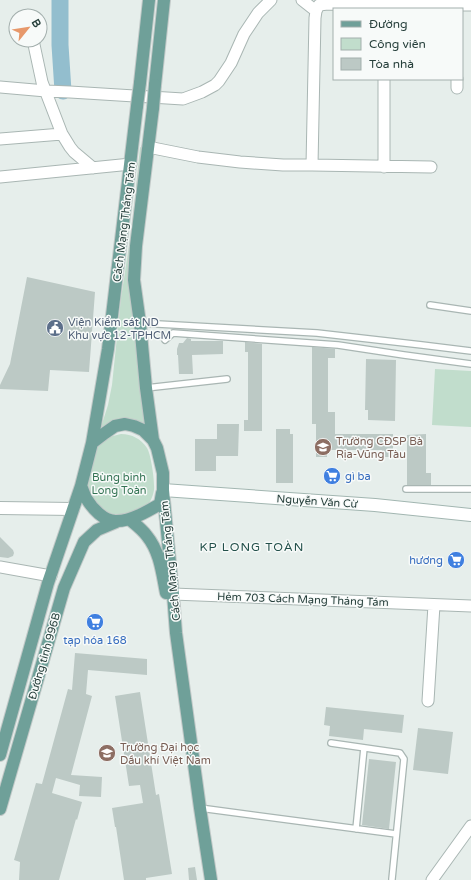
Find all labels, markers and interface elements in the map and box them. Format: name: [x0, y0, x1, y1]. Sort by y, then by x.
north arrow: [8, 8, 48, 48]
legend: [333, 8, 463, 80]
text: B: [29, 17, 44, 30]
text: Đường: [369, 17, 408, 31]
text: Công viên: [369, 37, 426, 51]
text: Tòa nhà: [369, 57, 414, 71]
street label: Cách Mạng Tháng Tám: [111, 161, 138, 283]
place label: Viện Kiểm sát ND Khu vực 12-TPHCM: [68, 316, 171, 342]
public building icon: Viện Kiểm sát ND Khu vực 12-TPHCM: [45, 318, 65, 338]
place label: Trường CĐSP Bà Rịa-Vũng Tàu: [336, 435, 423, 461]
school or university icon: Trường CĐSP Bà Rịa-Vũng Tàu: [313, 437, 333, 457]
supermarket icon: gì ba: [322, 466, 342, 486]
place label: gì ba: [345, 470, 371, 483]
park label: Bùng binh Long Toàn: [91, 471, 147, 497]
street label: Nguyễn Văn Cừ: [276, 492, 359, 511]
street label: Cách Mạng Tháng Tám: [158, 500, 183, 622]
district label: KP LONG TOÀN: [200, 540, 304, 554]
supermarket icon: hương: [446, 550, 466, 570]
place label: hương: [409, 554, 443, 567]
street label: Hẻm 703 Cách Mạng Tháng Tám: [217, 590, 389, 609]
street label: Đường tỉnh 996B: [26, 611, 63, 701]
supermarket icon: tạp hóa 168: [85, 612, 105, 632]
place label: tạp hóa 168: [63, 634, 127, 647]
place label: Trường Đại học Dầu khí Việt Nam: [120, 741, 211, 767]
school or university icon: Trường Đại học Dầu khí Việt Nam: [97, 743, 117, 763]

